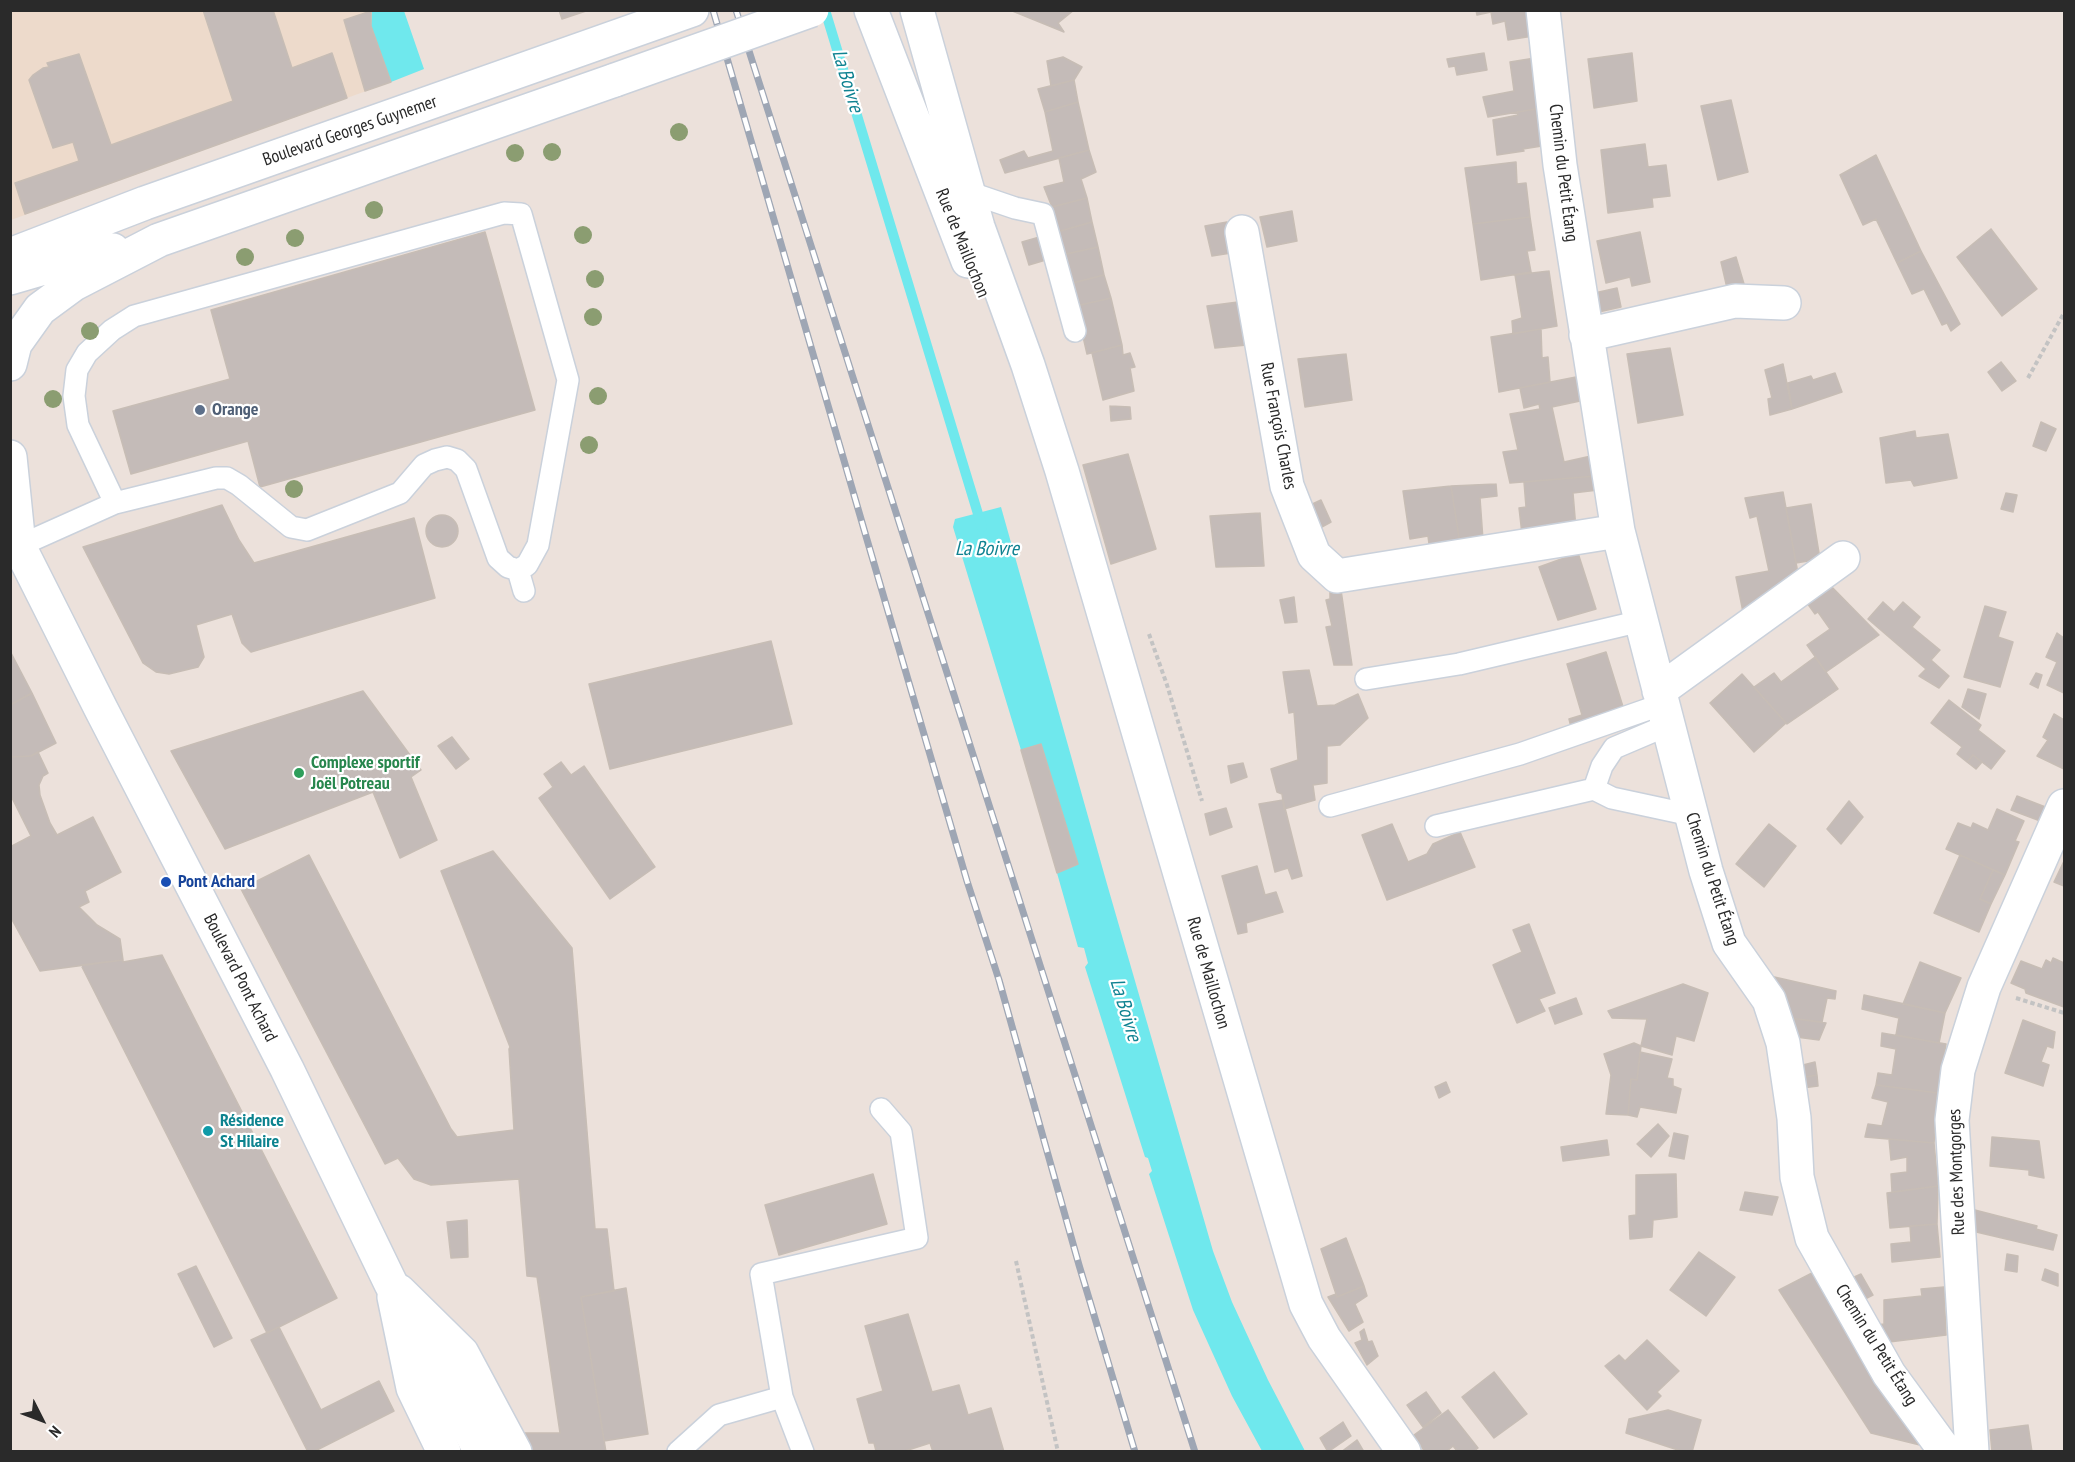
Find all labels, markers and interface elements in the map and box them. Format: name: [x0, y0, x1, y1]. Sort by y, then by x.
water label: La Boivre: [826, 47, 868, 115]
street label: Boulevard Georges Guynemer: [260, 91, 440, 171]
street label: Chemin du Petit Étang: [1544, 103, 1582, 243]
street label: Rue de Maillochon: [930, 185, 994, 301]
street label: Rue François Charles: [1255, 361, 1301, 491]
place label: Orange: [212, 399, 258, 421]
marker: Orange: [193, 403, 207, 417]
water label: La Boivre: [955, 537, 1019, 561]
place label: Complexe sportif Joël Potreau: [311, 752, 420, 795]
marker: Complexe sportif Joël Potreau: [292, 766, 306, 780]
street label: Chemin du Petit Étang: [1680, 810, 1744, 948]
place label: Pont Achard: [178, 871, 255, 893]
marker: Pont Achard: [159, 875, 173, 889]
street label: Boulevard Pont Achard: [198, 910, 282, 1046]
street label: Rue de Maillochon: [1182, 915, 1234, 1031]
water label: La Boivre: [1104, 976, 1146, 1044]
street label: Rue des Montgorges: [1944, 1108, 1970, 1236]
place label: Résidence St Hilaire: [220, 1110, 284, 1152]
marker: Résidence St Hilaire: [201, 1124, 215, 1138]
street label: Chemin du Petit Étang: [1830, 1281, 1922, 1409]
north arrow: [12, 1390, 72, 1450]
text: N: [45, 1422, 66, 1442]

